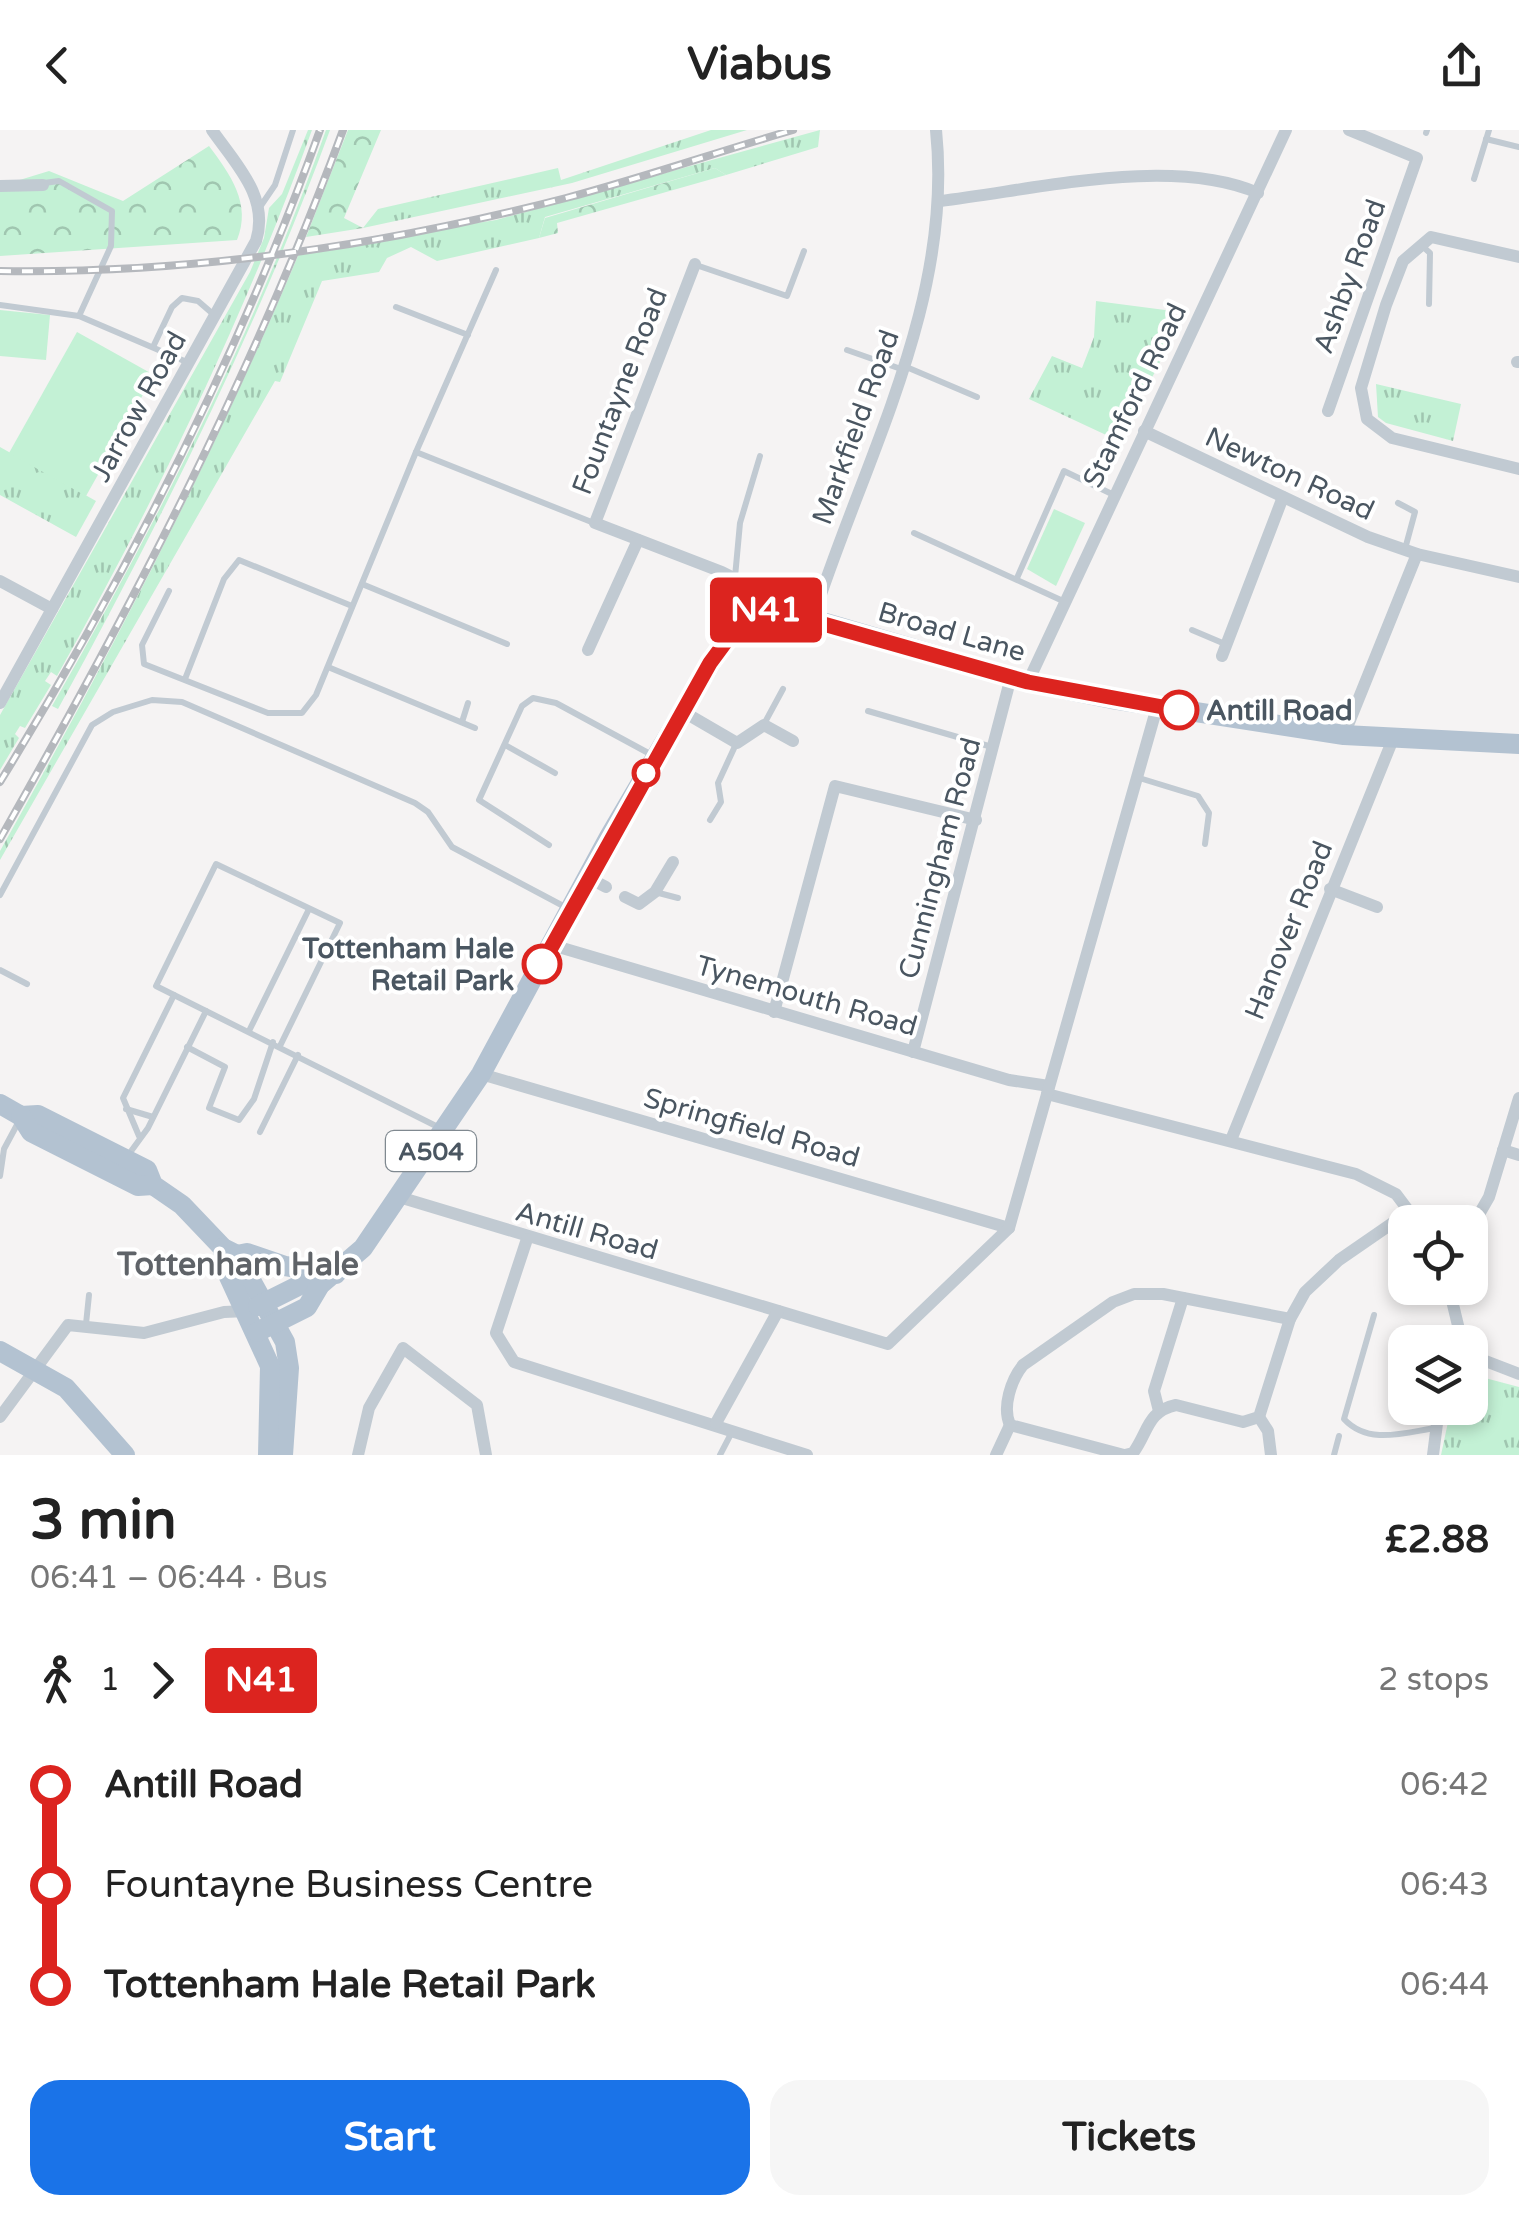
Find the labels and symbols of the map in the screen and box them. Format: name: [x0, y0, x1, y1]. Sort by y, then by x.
street label: Ashby Road: [1306, 195, 1394, 358]
street label: Fountayne Road: [565, 283, 675, 499]
street label: Stamford Road: [1076, 298, 1194, 493]
street label: Jarrow Road: [84, 325, 194, 488]
street label: Markfield Road: [805, 325, 907, 529]
street label: Newton Road: [1200, 420, 1380, 528]
line badge: N41: [708, 578, 824, 642]
street label: Broad Lane: [874, 595, 1029, 669]
marker: Antill Road: [1160, 691, 1198, 729]
place label: Antill Road: [1206, 694, 1353, 728]
street label: Cunningham Road: [891, 734, 988, 983]
unlabelled marker: [633, 760, 659, 786]
street label: Hanover Road: [1238, 836, 1340, 1025]
place label: Tottenham Hale Retail Park: [301, 932, 514, 998]
marker: Tottenham Hale Retail Park: [523, 945, 561, 983]
street label: Tynemouth Road: [692, 948, 921, 1044]
street label: Springfield Road: [640, 1081, 864, 1175]
road number: A504: [386, 1131, 476, 1171]
street label: Antill Road: [512, 1194, 662, 1268]
district label: Tottenham Hale: [116, 1246, 359, 1284]

